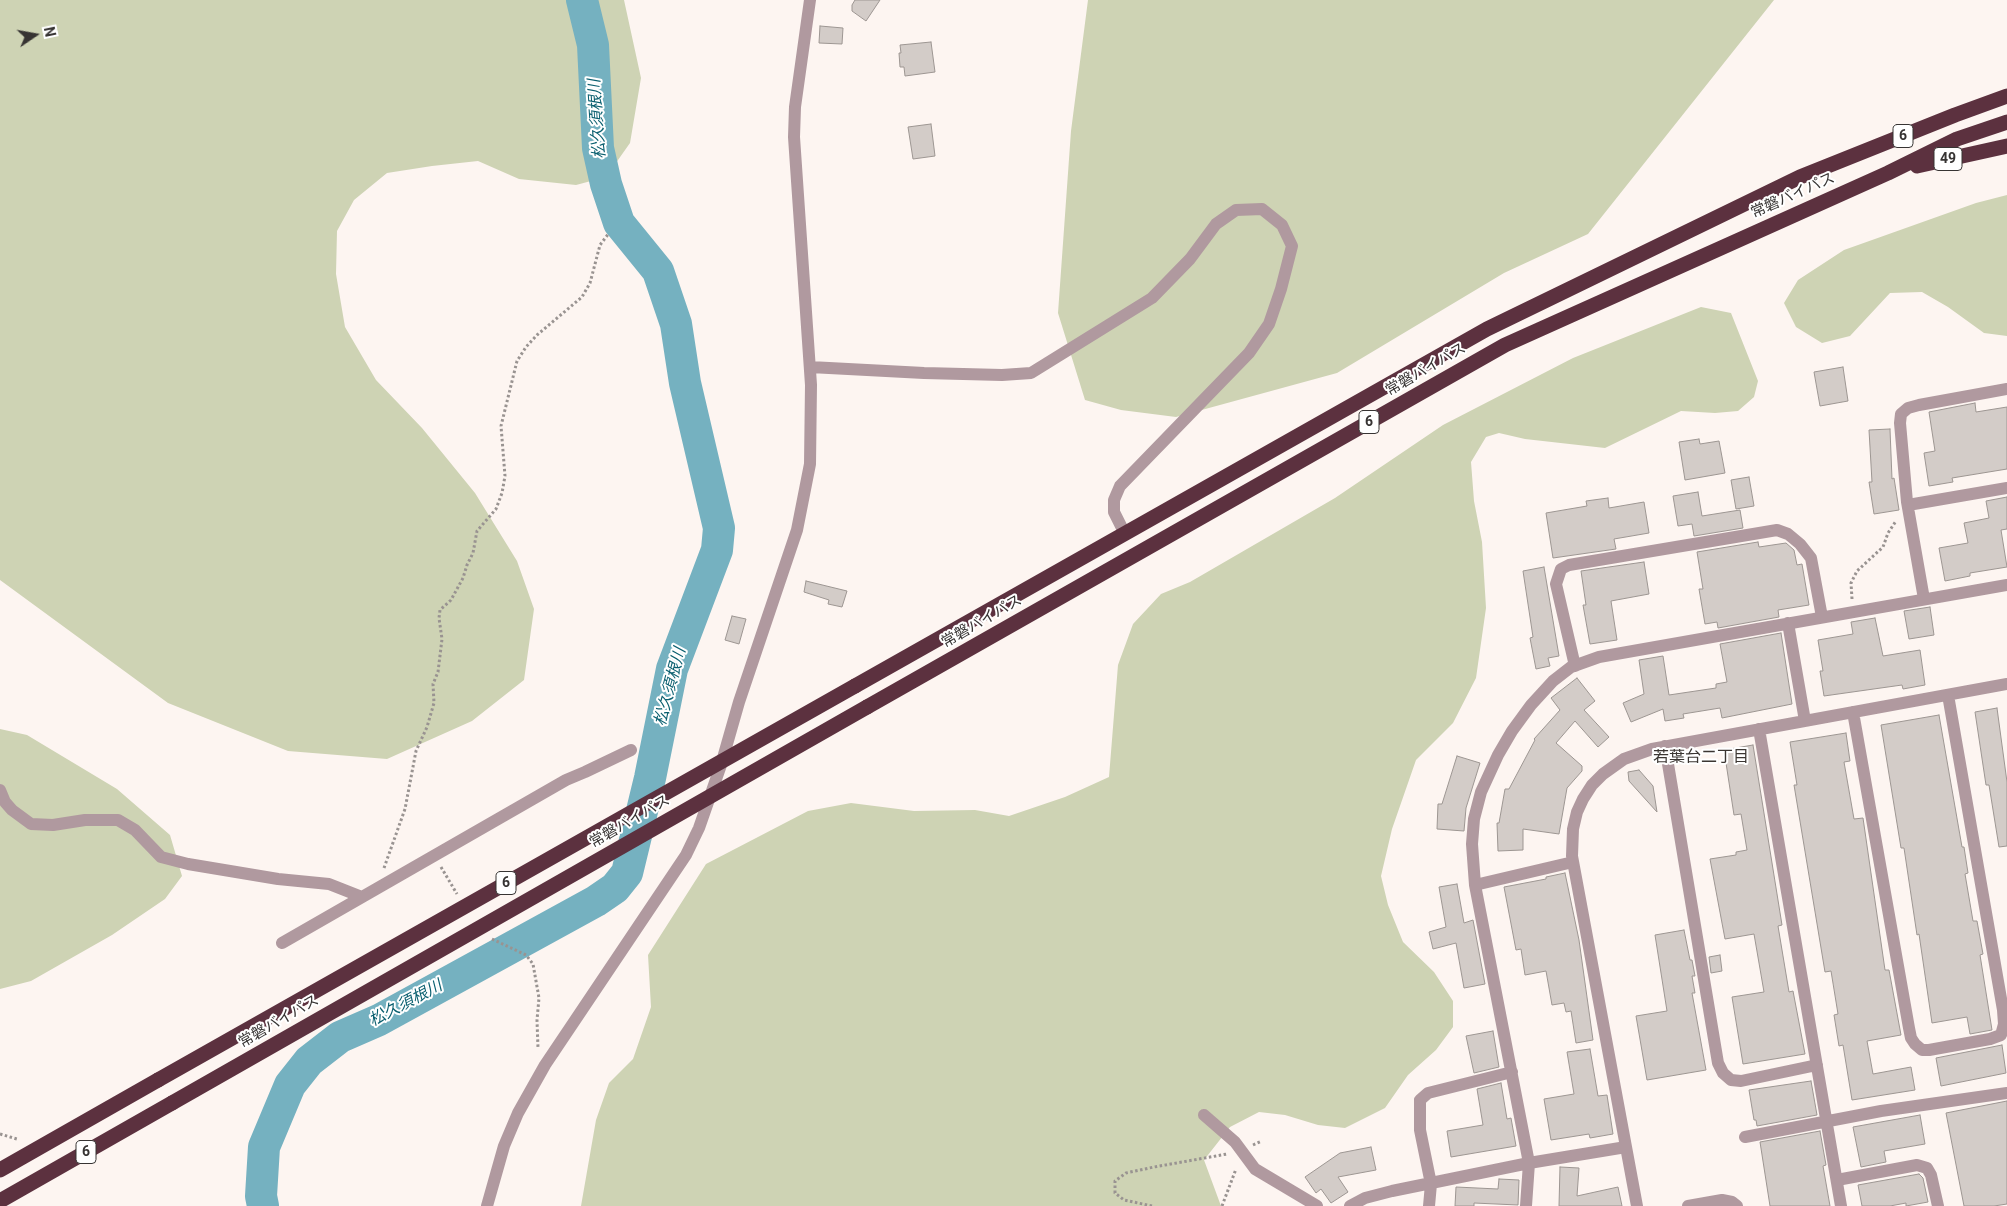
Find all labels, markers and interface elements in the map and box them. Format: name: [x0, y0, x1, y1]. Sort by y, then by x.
north arrow: [10, 10, 60, 60]
text: N: [41, 25, 59, 38]
water label: 松久須根川: [586, 78, 610, 160]
road number: 6: [1893, 124, 1913, 148]
road number: 49: [1934, 148, 1962, 170]
street label: 常磐バイパス: [1748, 169, 1838, 223]
street label: 常磐バイパス: [1383, 340, 1469, 400]
road number: 6: [1359, 411, 1379, 434]
street label: 常磐バイパス: [939, 592, 1025, 652]
water label: 松久須根川: [651, 646, 691, 728]
district label: 若葉台二丁目: [1653, 748, 1749, 768]
street label: 常磐バイパス: [587, 792, 673, 852]
road number: 6: [496, 871, 516, 894]
water label: 松久須根川: [366, 977, 446, 1031]
street label: 常磐バイパス: [236, 992, 322, 1052]
road number: 6: [76, 1140, 96, 1164]

